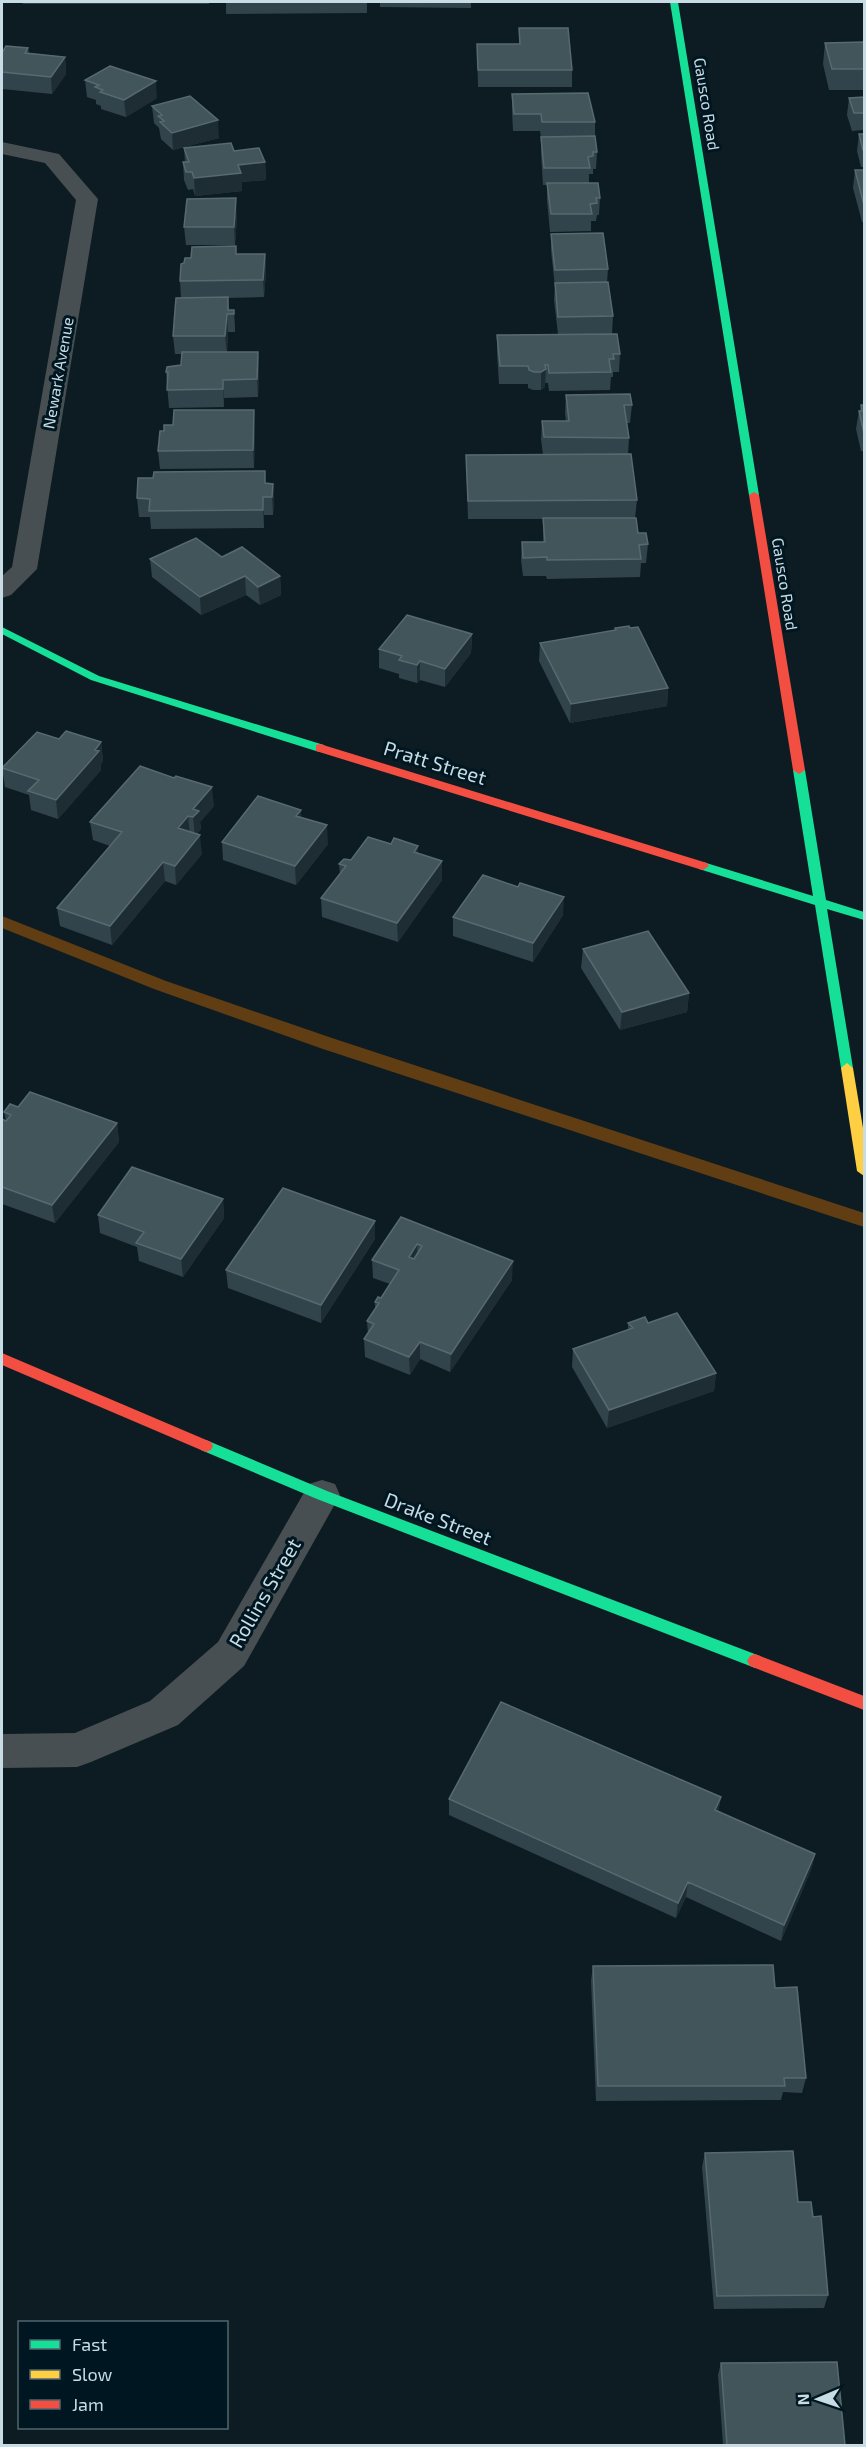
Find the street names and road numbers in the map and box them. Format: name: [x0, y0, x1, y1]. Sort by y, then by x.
street label: Gausco Road: [691, 56, 724, 151]
street label: Newark Avenue: [38, 316, 77, 430]
street label: Gausco Road: [769, 536, 802, 631]
street label: Pratt Street: [381, 735, 490, 789]
street label: Drake Street: [381, 1487, 496, 1550]
street label: Rollins Street: [223, 1533, 305, 1651]

